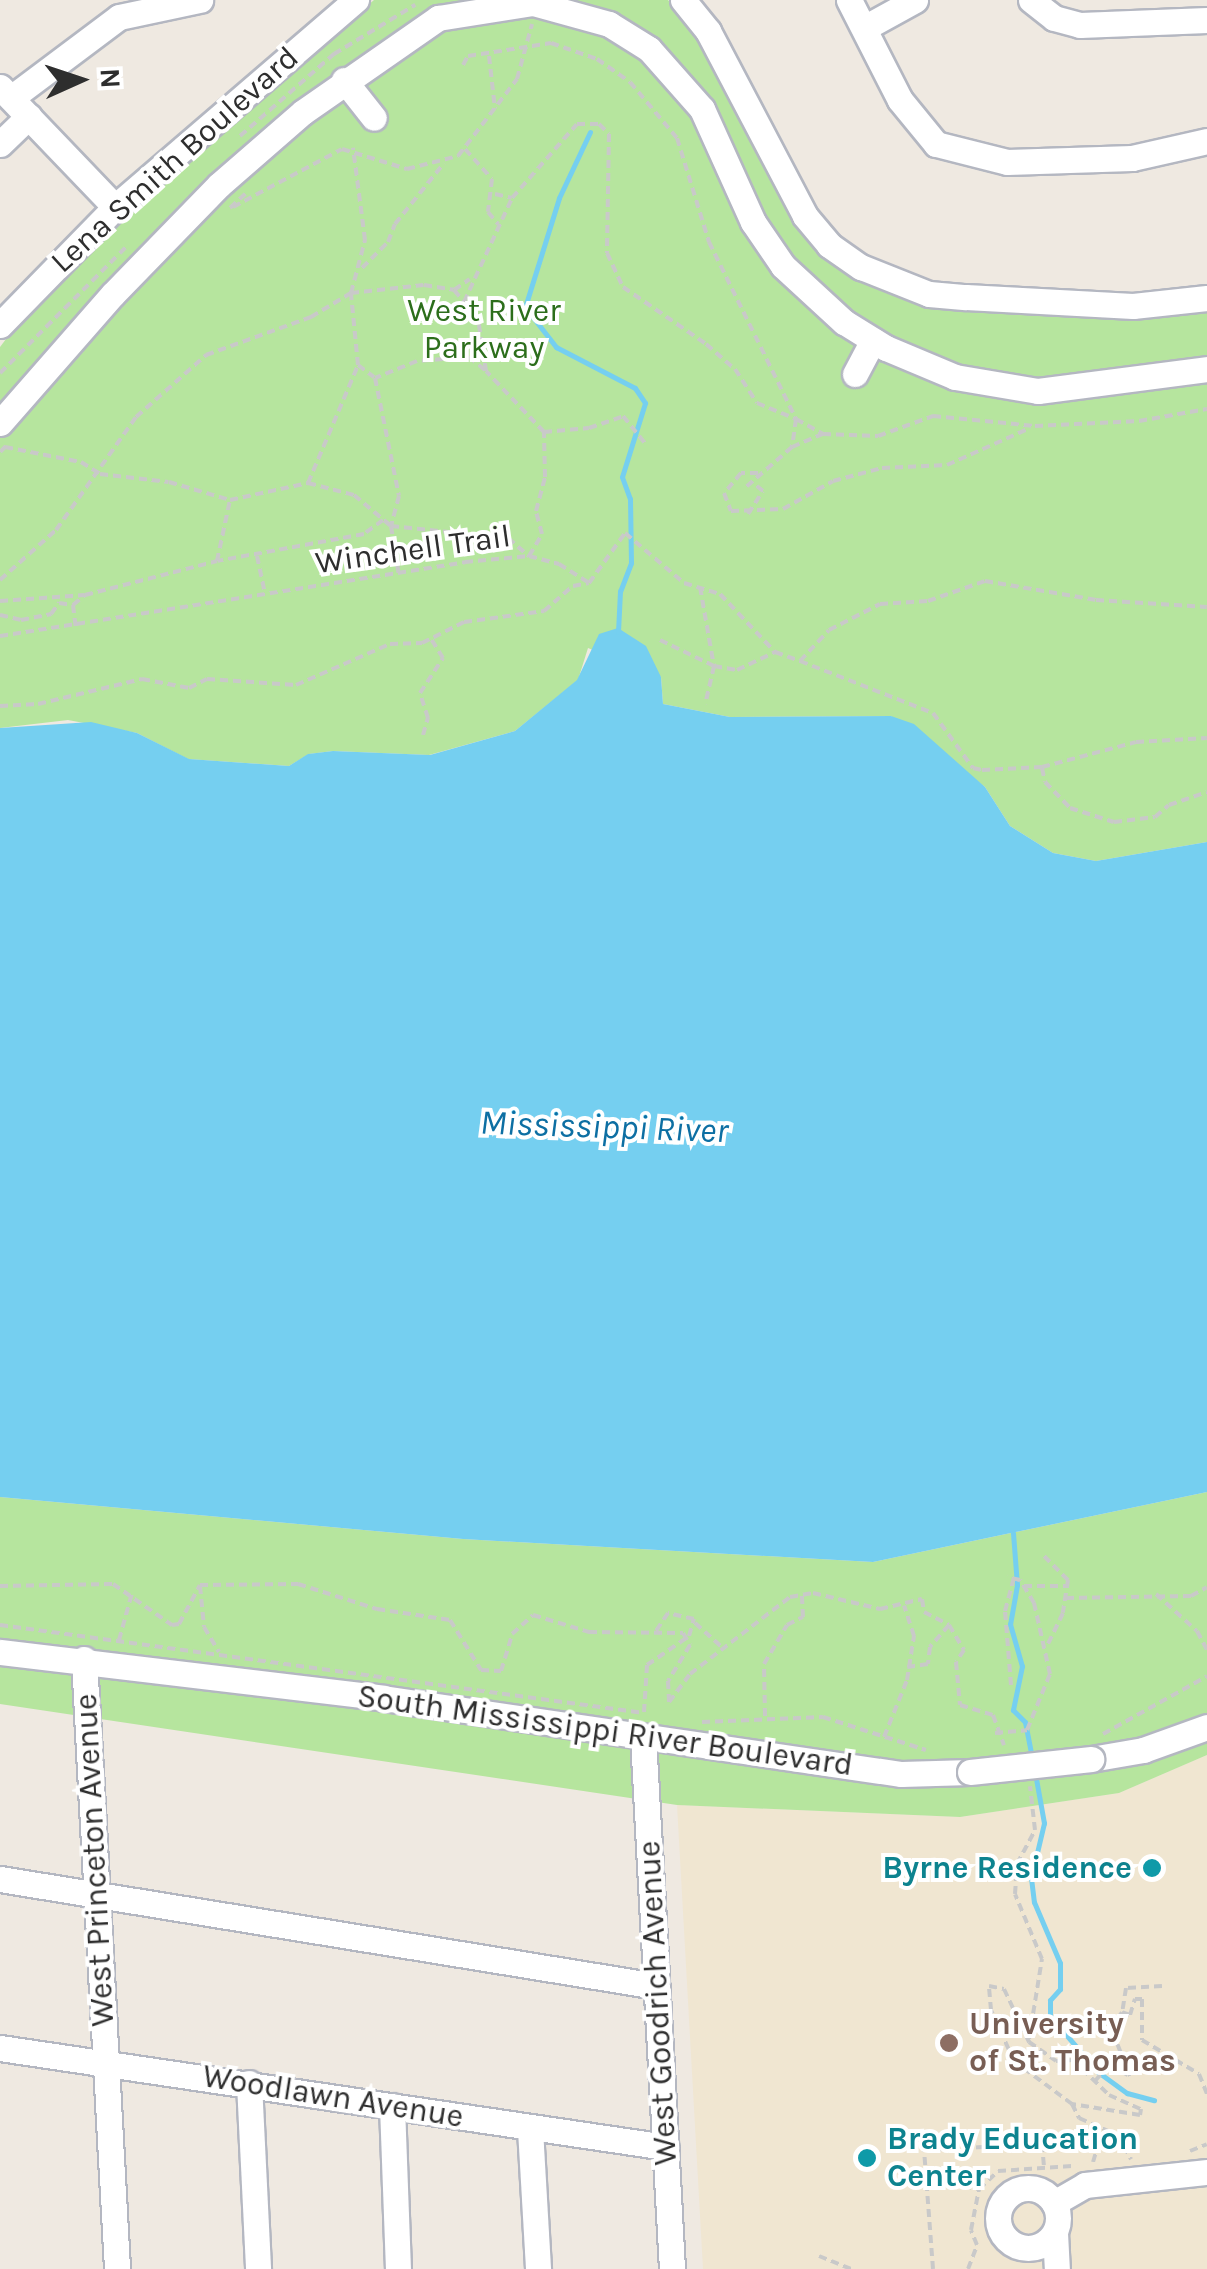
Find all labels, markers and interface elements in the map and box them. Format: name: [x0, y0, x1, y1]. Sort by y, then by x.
north arrow: [30, 30, 130, 130]
street label: Lena Smith Boulevard: [43, 39, 307, 281]
text: N: [93, 68, 127, 89]
park label: West River Parkway: [407, 293, 561, 368]
street label: Winchell Trail: [313, 517, 513, 583]
water label: Mississippi River: [479, 1102, 729, 1152]
street label: South Mississippi River Boulevard: [355, 1677, 855, 1785]
street label: West Princeton Avenue: [67, 1693, 123, 2027]
street label: West Goodrich Avenue: [630, 1840, 686, 2166]
place label: Byrne Residence: [882, 1849, 1132, 1887]
marker: Byrne Residence: [1141, 1857, 1163, 1879]
place label: University of St. Thomas: [969, 2006, 1176, 2081]
marker: University of St. Thomas: [938, 2032, 960, 2054]
street label: Woodlawn Avenue: [200, 2057, 466, 2137]
place label: Brady Education Center: [887, 2121, 1138, 2196]
marker: Brady Education Center: [856, 2147, 878, 2169]

